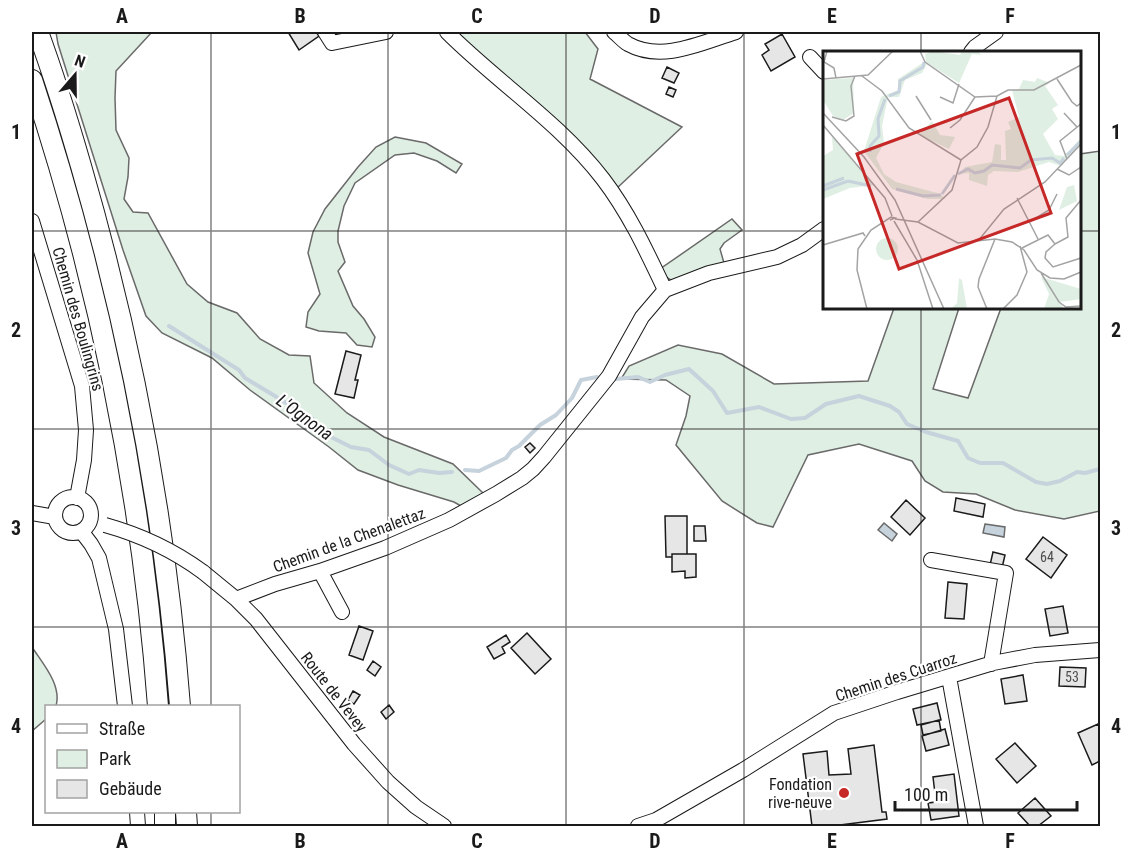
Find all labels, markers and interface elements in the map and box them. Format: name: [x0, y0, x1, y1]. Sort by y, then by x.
text: A: [116, 4, 128, 28]
text: B: [294, 4, 306, 28]
text: C: [471, 4, 483, 28]
text: D: [649, 4, 661, 28]
text: E: [827, 4, 837, 28]
text: F: [1005, 4, 1015, 28]
north arrow: [45, 45, 105, 105]
text: N: [72, 51, 88, 72]
inset map: [823, 51, 1081, 309]
text: 1: [11, 120, 21, 144]
text: 1: [1111, 120, 1121, 144]
street label: Chemin des Boulingrins: [48, 245, 108, 393]
text: 2: [11, 318, 21, 342]
text: 2: [1111, 318, 1121, 342]
water label: L'Ognona: [273, 390, 337, 444]
street label: Chemin de la Chenalettaz: [270, 504, 428, 576]
text: 3: [11, 516, 21, 540]
text: 3: [1111, 516, 1121, 540]
house number: 64: [1040, 549, 1054, 565]
street label: Route de Vevey: [297, 648, 371, 736]
street label: Chemin des Cuarroz: [833, 648, 959, 706]
house number: 53: [1065, 669, 1079, 685]
legend: [45, 705, 240, 813]
text: 4: [11, 714, 21, 738]
text: 4: [1111, 714, 1121, 738]
text: Straße: [99, 718, 145, 739]
text: Park: [99, 748, 131, 769]
scale bar: [895, 774, 1076, 812]
place label: Fondation rive-neuve: [768, 775, 832, 812]
text: Gebäude: [99, 778, 162, 799]
text: 100 m: [904, 784, 948, 805]
marker: Fondation rive-neuve: [837, 786, 851, 800]
text: A: [116, 829, 128, 853]
text: B: [294, 829, 306, 853]
text: C: [471, 829, 483, 853]
text: D: [649, 829, 661, 853]
text: E: [827, 829, 837, 853]
text: F: [1005, 829, 1015, 853]

